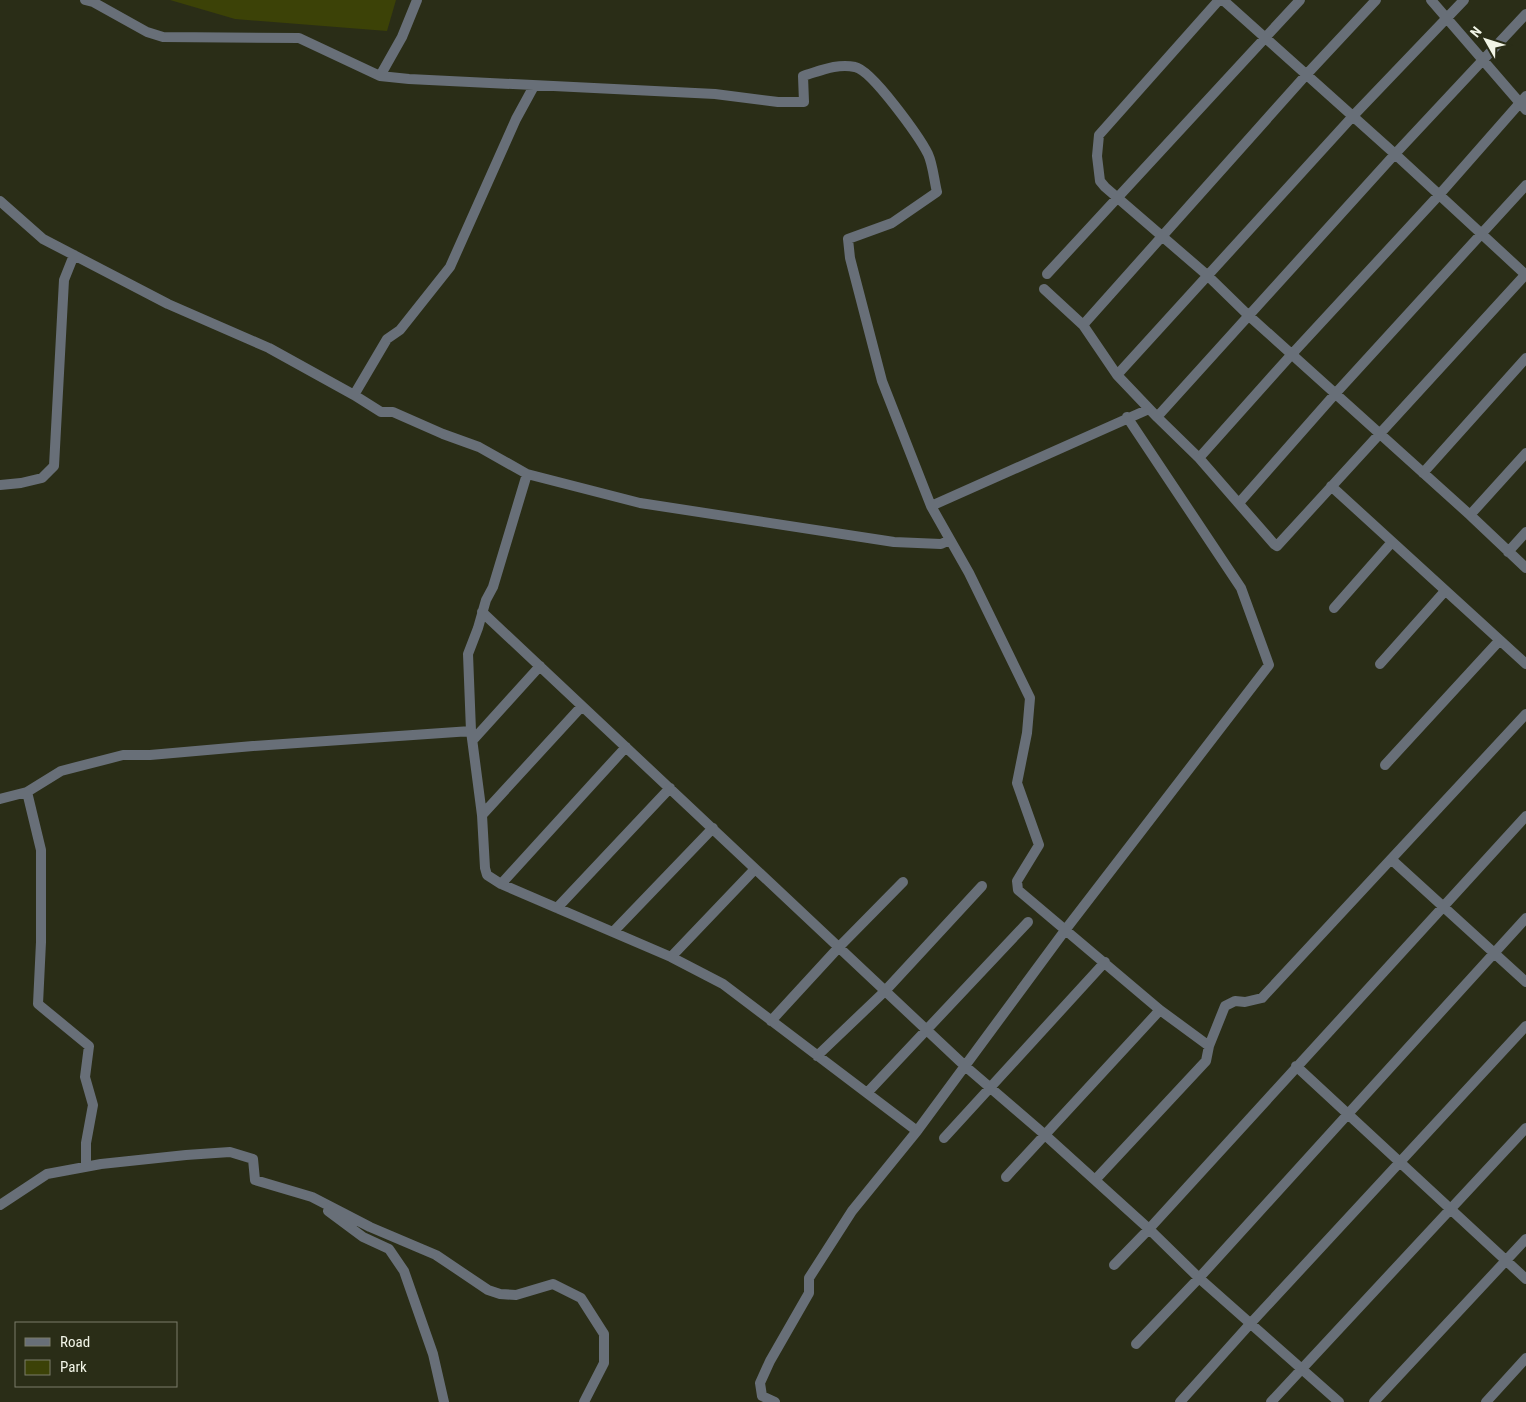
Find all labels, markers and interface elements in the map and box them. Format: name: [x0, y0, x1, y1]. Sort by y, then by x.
north arrow: [1461, 15, 1511, 65]
text: N: [1467, 23, 1485, 40]
legend: [15, 1322, 178, 1387]
text: Road: [60, 1333, 90, 1351]
text: Park: [60, 1358, 87, 1376]

